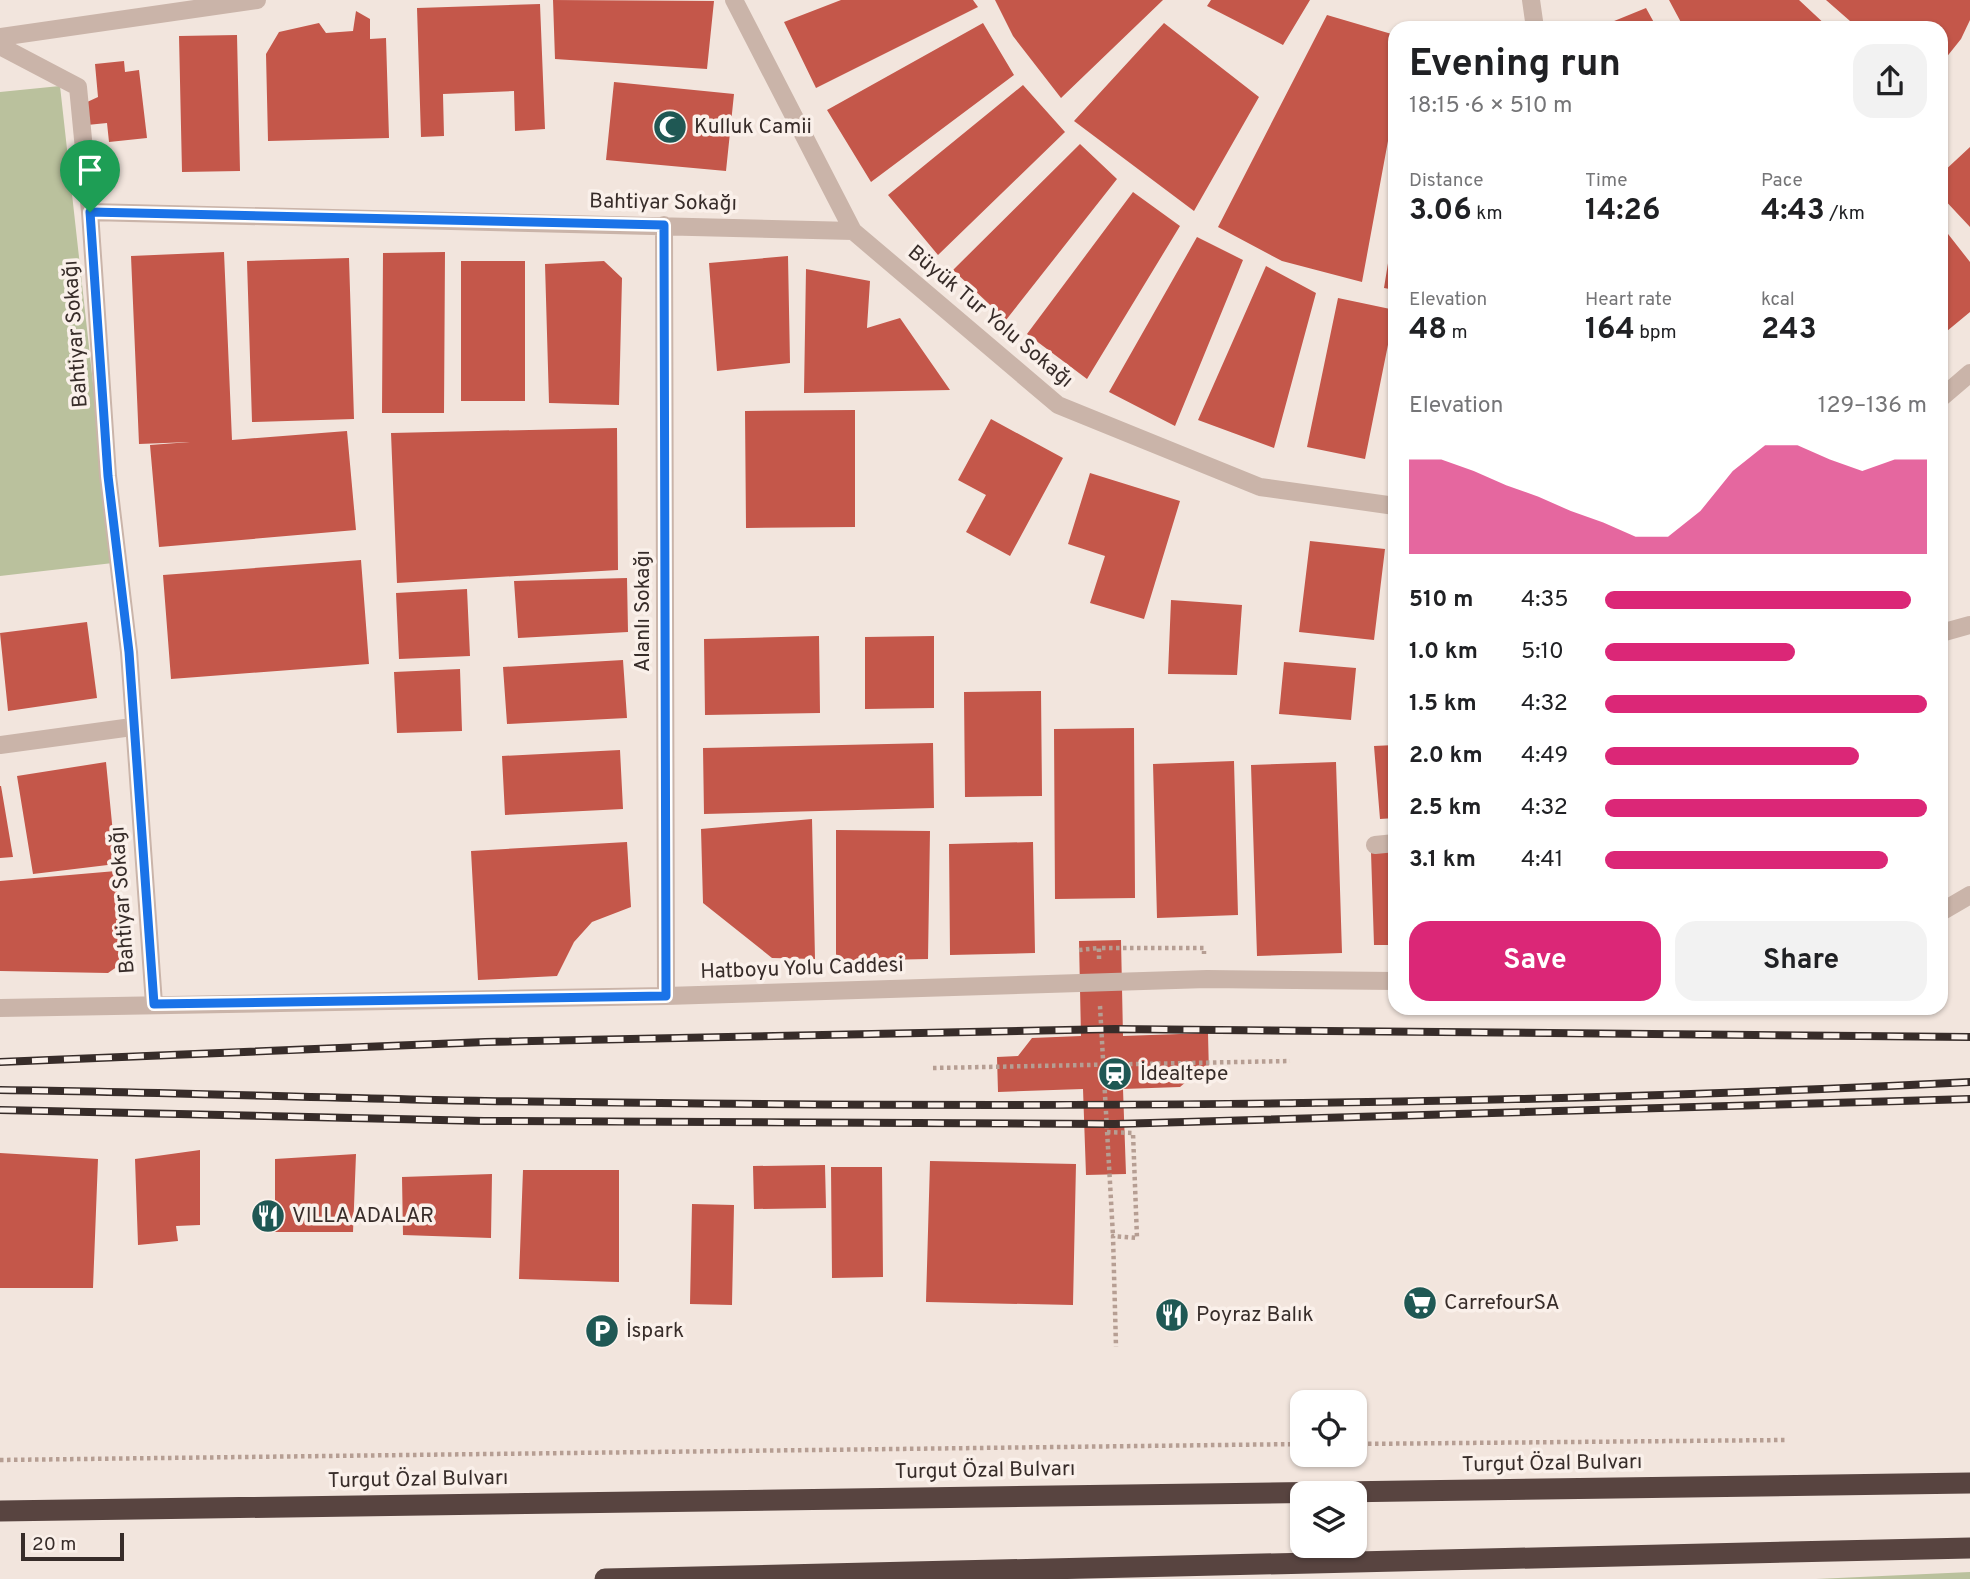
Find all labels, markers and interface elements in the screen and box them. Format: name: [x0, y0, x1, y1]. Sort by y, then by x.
text: Evening run: [1409, 41, 1621, 90]
button: share: [1853, 44, 1927, 118]
text: 18:15 · 6 × 510 m: [1409, 92, 1572, 121]
mosque icon: Kulluk Camii: [651, 108, 689, 146]
place label: Kulluk Camii: [694, 114, 812, 141]
pin: [60, 140, 120, 212]
icon: arrive: [71, 151, 109, 189]
text: Distance: [1409, 169, 1484, 193]
text: Time: [1585, 169, 1628, 193]
text: Pace: [1761, 169, 1803, 193]
street label: Bahtiyar Sokağı: [589, 188, 737, 218]
text: 3.06: [1409, 193, 1472, 230]
text: 14:26: [1585, 193, 1660, 230]
text: 4:43: [1761, 193, 1825, 230]
text: km: [1472, 202, 1503, 226]
text: /km: [1825, 202, 1865, 226]
street label: Büyük Tur Yolu Sokağı: [902, 240, 1078, 394]
street label: Bahtiyar Sokağı: [57, 259, 95, 409]
text: Elevation: [1409, 288, 1487, 312]
text: Heart rate: [1585, 288, 1672, 312]
text: kcal: [1761, 288, 1795, 312]
text: 48: [1409, 312, 1447, 349]
text: 164: [1585, 312, 1635, 349]
text: 243: [1761, 312, 1817, 349]
text: m: [1447, 321, 1468, 345]
text: bpm: [1635, 321, 1677, 345]
text: Elevation: [1409, 392, 1504, 421]
text: 129–136 m: [1818, 392, 1927, 421]
street label: Alanlı Sokağı: [630, 550, 657, 672]
text: 510 m: [1409, 586, 1473, 615]
text: 4:35: [1521, 586, 1569, 615]
text: 1.0 km: [1409, 638, 1478, 667]
text: 5:10: [1521, 638, 1564, 667]
text: 1.5 km: [1409, 690, 1477, 719]
text: 4:32: [1521, 690, 1568, 719]
text: 2.0 km: [1409, 742, 1483, 771]
text: 4:49: [1521, 742, 1568, 771]
text: 2.5 km: [1409, 794, 1482, 823]
text: 4:32: [1521, 794, 1568, 823]
street label: Bahtiyar Sokağı: [104, 825, 142, 975]
text: 3.1 km: [1409, 846, 1476, 875]
text: 4:41: [1521, 846, 1563, 875]
button: Save: [1409, 921, 1661, 1001]
button: Share: [1675, 921, 1927, 1001]
street label: Hatboyu Yolu Caddesi: [700, 952, 904, 986]
station icon: İdealtepe: [1096, 1055, 1134, 1093]
place label: İdealtepe: [1140, 1061, 1228, 1088]
restaurant icon: VILLA ADALAR: [249, 1197, 287, 1235]
place label: VILLA ADALAR: [292, 1203, 434, 1230]
supermarket icon: CarrefourSA: [1401, 1284, 1439, 1322]
place label: CarrefourSA: [1444, 1290, 1560, 1317]
restaurant icon: Poyraz Balık: [1153, 1296, 1191, 1334]
place label: Poyraz Balık: [1196, 1302, 1314, 1329]
parking icon: İspark: [583, 1312, 621, 1350]
place label: İspark: [626, 1318, 684, 1345]
map controls: [1290, 1390, 1367, 1558]
button: locate: [1290, 1390, 1367, 1467]
street label: Turgut Özal Bulvarı: [1461, 1449, 1643, 1479]
street label: Turgut Özal Bulvarı: [894, 1456, 1076, 1486]
street label: Turgut Özal Bulvarı: [327, 1465, 509, 1495]
button: layers: [1290, 1481, 1367, 1558]
scale bar: [21, 1530, 124, 1562]
text: 20 m: [32, 1533, 76, 1557]

